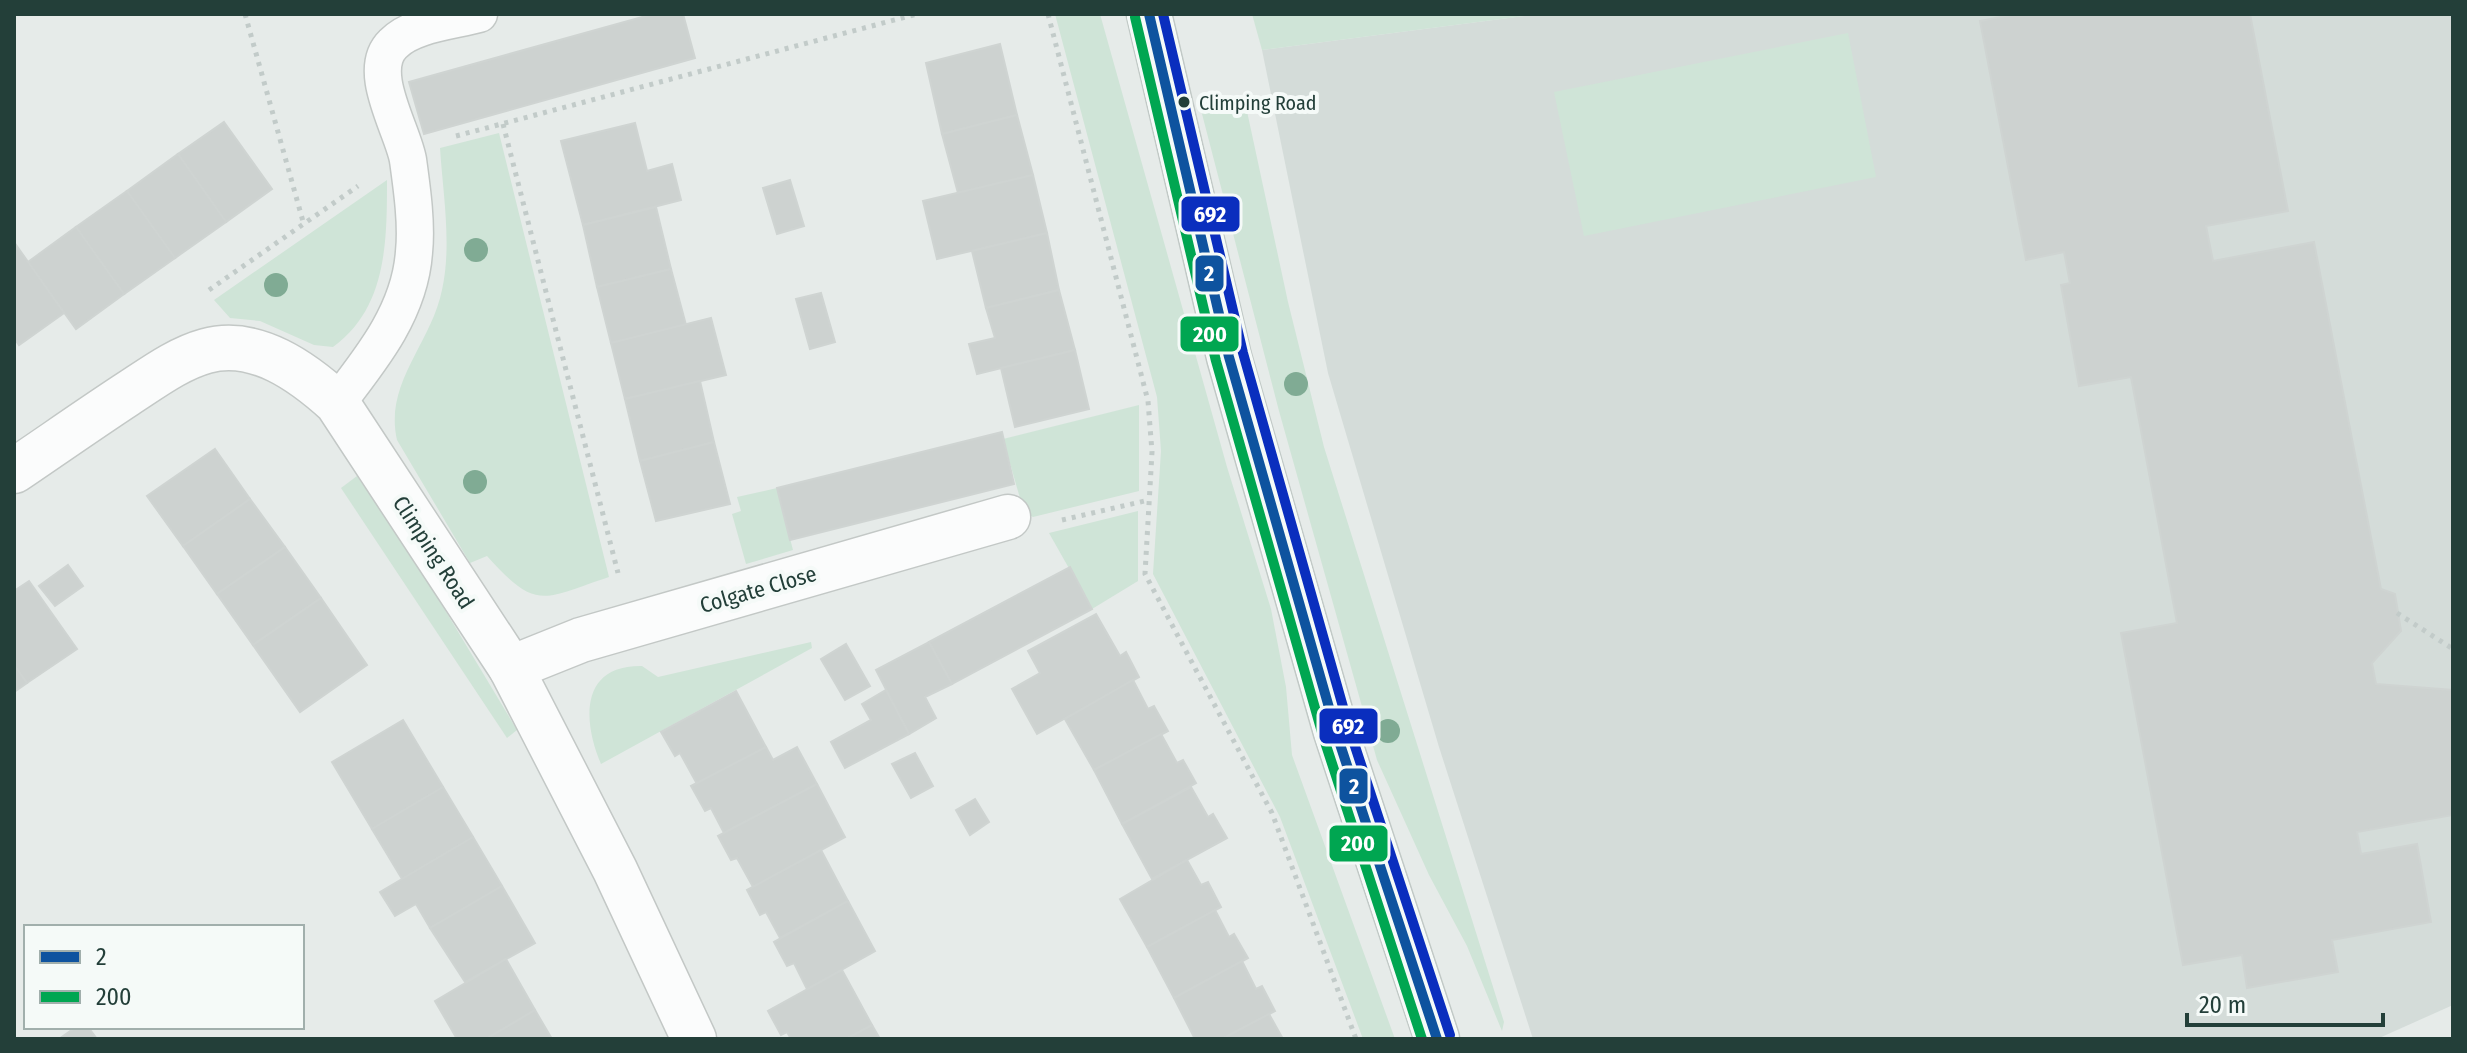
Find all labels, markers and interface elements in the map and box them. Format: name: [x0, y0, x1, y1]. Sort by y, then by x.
place label: Climping Road: [1199, 91, 1316, 115]
marker: Climping Road: [1176, 94, 1192, 110]
line badge: 692: [1180, 195, 1241, 233]
text: 692: [1194, 201, 1226, 228]
line badge: 2: [1194, 254, 1225, 293]
text: 2: [1203, 260, 1214, 287]
line badge: 200: [1179, 315, 1240, 353]
text: 200: [1192, 321, 1227, 348]
street label: Climping Road: [387, 491, 480, 614]
street label: Colgate Close: [697, 560, 820, 619]
line badge: 692: [1318, 707, 1379, 745]
text: 692: [1332, 713, 1364, 740]
line badge: 2: [1338, 767, 1369, 805]
text: 2: [1348, 773, 1359, 800]
line badge: 200: [1328, 824, 1389, 863]
text: 200: [1340, 830, 1375, 857]
legend: [24, 925, 304, 1029]
text: 2: [96, 943, 107, 971]
scale bar: [2187, 977, 2383, 1027]
text: 200: [96, 983, 132, 1011]
text: 20 m: [2199, 991, 2246, 1019]

